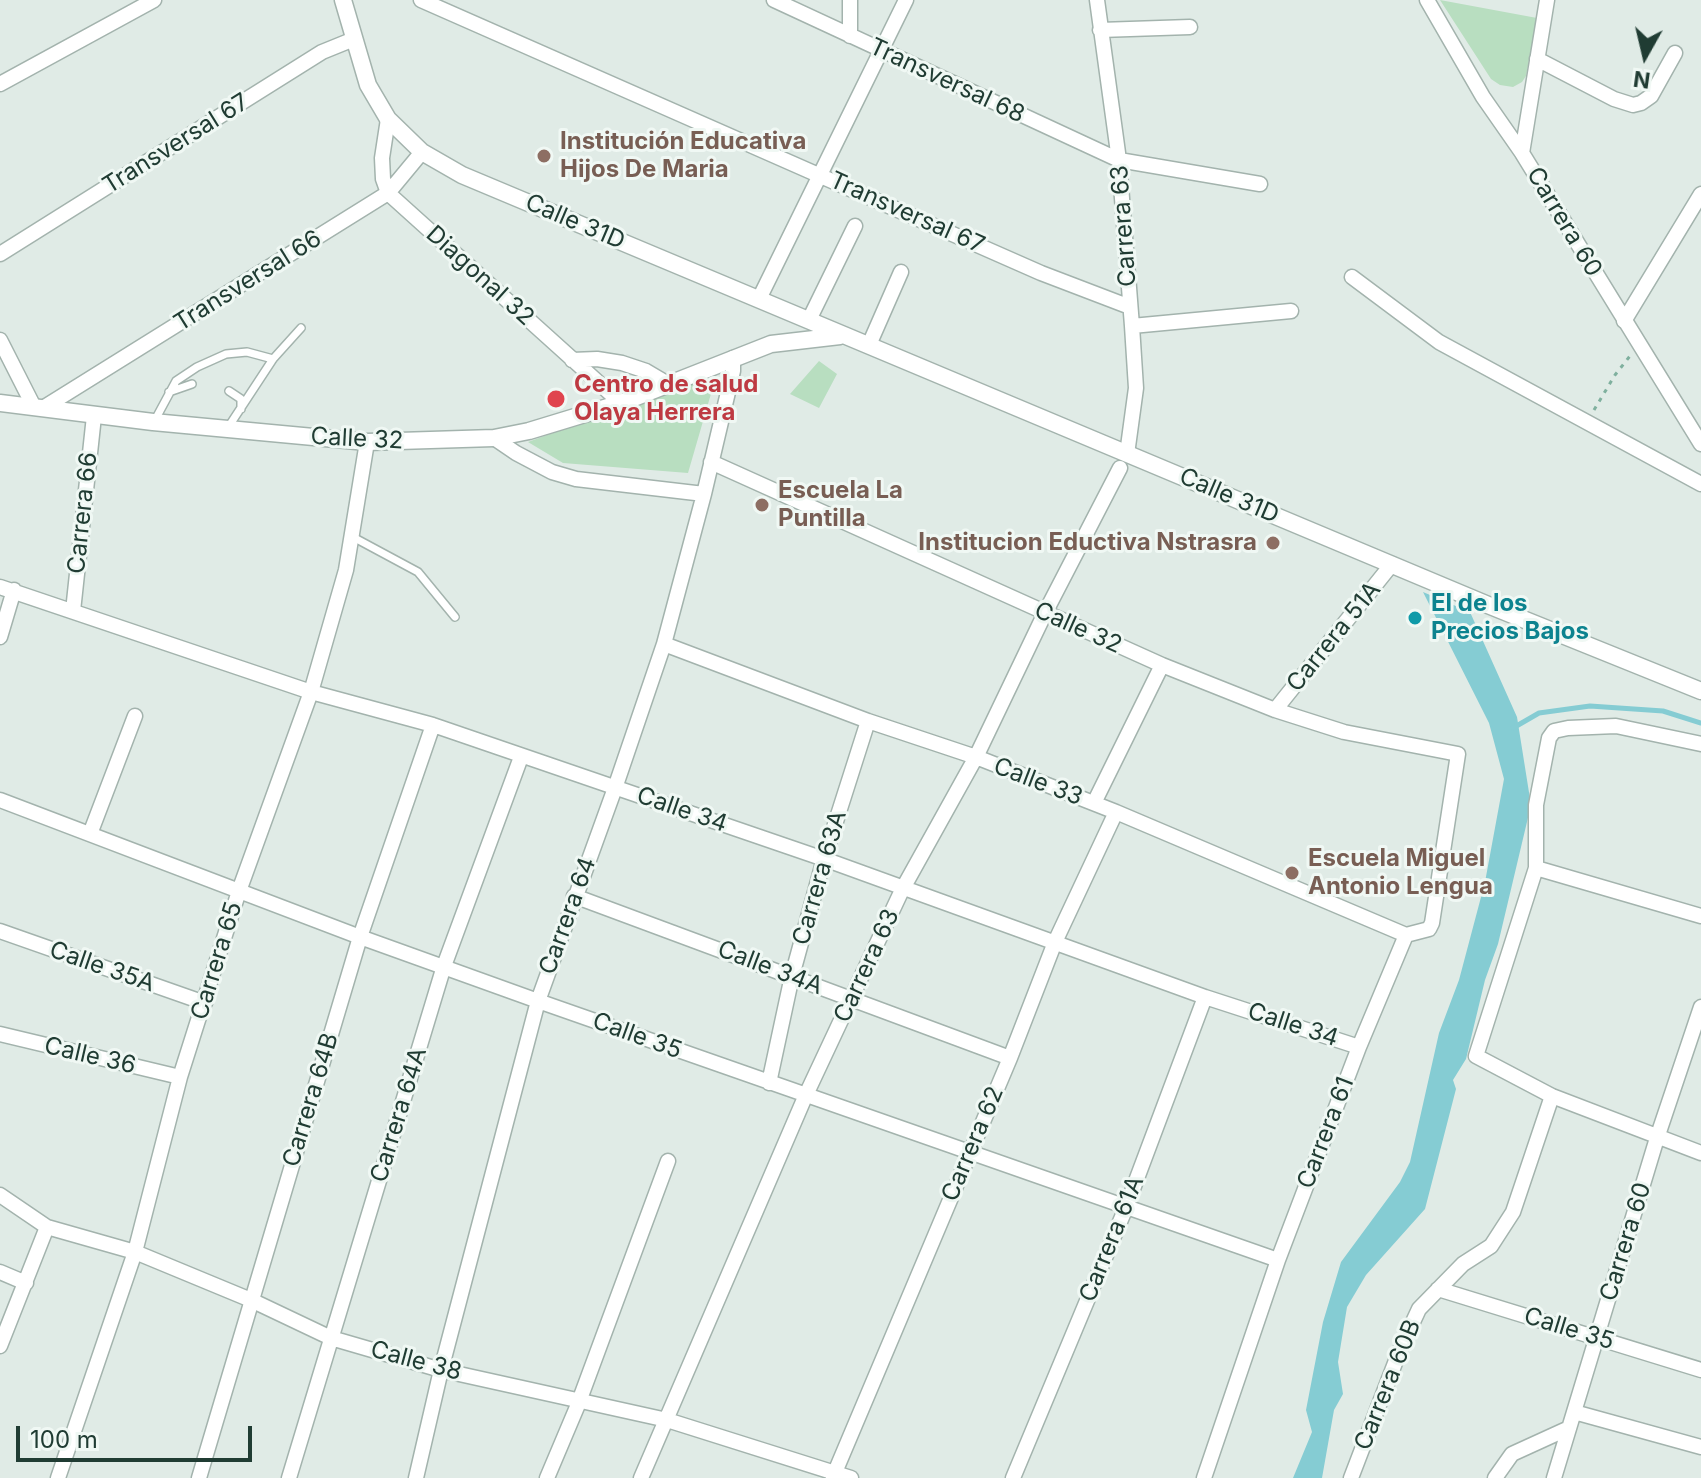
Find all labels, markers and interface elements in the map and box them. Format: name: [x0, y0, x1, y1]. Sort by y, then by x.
north arrow: [1605, 16, 1685, 96]
street label: Transversal 68: [865, 32, 1029, 130]
text: N: [1632, 66, 1652, 94]
street label: Transversal 67: [98, 88, 254, 200]
place label: Institución Educativa Hijos De Maria: [560, 128, 806, 184]
marker: Institución Educativa Hijos De Maria: [535, 147, 553, 165]
street label: Carrera 60: [1520, 162, 1608, 282]
street label: Carrera 63: [1105, 164, 1143, 288]
street label: Transversal 67: [825, 166, 989, 260]
street label: Calle 31D: [521, 188, 629, 256]
street label: Diagonal 32: [420, 220, 540, 332]
street label: Transversal 66: [169, 224, 327, 338]
place label: Centro de salud Olaya Herrera: [574, 371, 758, 427]
marker: Centro de salud Olaya Herrera: [545, 388, 567, 410]
street label: Calle 32: [310, 422, 404, 456]
street label: Carrera 66: [62, 451, 104, 575]
street label: Calle 31D: [1175, 462, 1283, 530]
place label: Escuela La Puntilla: [778, 477, 903, 533]
marker: Escuela La Puntilla: [753, 496, 771, 514]
place label: Institucion Eductiva Nstrasra: [918, 529, 1257, 557]
marker: Institucion Eductiva Nstrasra: [1264, 534, 1282, 552]
street label: Carrera 51A: [1281, 576, 1387, 698]
place label: El de los Precios Bajos: [1431, 590, 1589, 646]
street label: Calle 32: [1030, 596, 1126, 660]
marker: El de los Precios Bajos: [1406, 609, 1424, 627]
street label: Calle 33: [989, 752, 1087, 812]
street label: Calle 34: [633, 781, 731, 839]
street label: Carrera 63A: [787, 807, 853, 949]
place label: Escuela Miguel Antonio Lengua: [1308, 845, 1493, 901]
street label: Carrera 64: [533, 853, 603, 979]
marker: Escuela Miguel Antonio Lengua: [1283, 864, 1301, 882]
street label: Carrera 65: [185, 899, 249, 1023]
street label: Carrera 63: [828, 905, 906, 1027]
street label: Calle 34A: [713, 935, 827, 1001]
street label: Calle 35A: [46, 936, 158, 998]
street label: Calle 34: [1244, 997, 1342, 1053]
street label: Calle 35: [588, 1007, 686, 1065]
street label: Carrera 64B: [277, 1030, 345, 1170]
street label: Calle 36: [41, 1031, 139, 1081]
street label: Carrera 64A: [365, 1044, 433, 1186]
street label: Carrera 61: [1292, 1073, 1360, 1193]
street label: Carrera 62: [936, 1082, 1010, 1206]
street label: Carrera 61A: [1074, 1172, 1150, 1306]
street label: Carrera 60: [1594, 1179, 1658, 1305]
street label: Calle 35: [1520, 1302, 1618, 1356]
street label: Carrera 60B: [1349, 1316, 1427, 1454]
street label: Calle 38: [367, 1335, 465, 1387]
scale bar: [20, 1410, 256, 1460]
text: 100 m: [30, 1425, 98, 1454]

